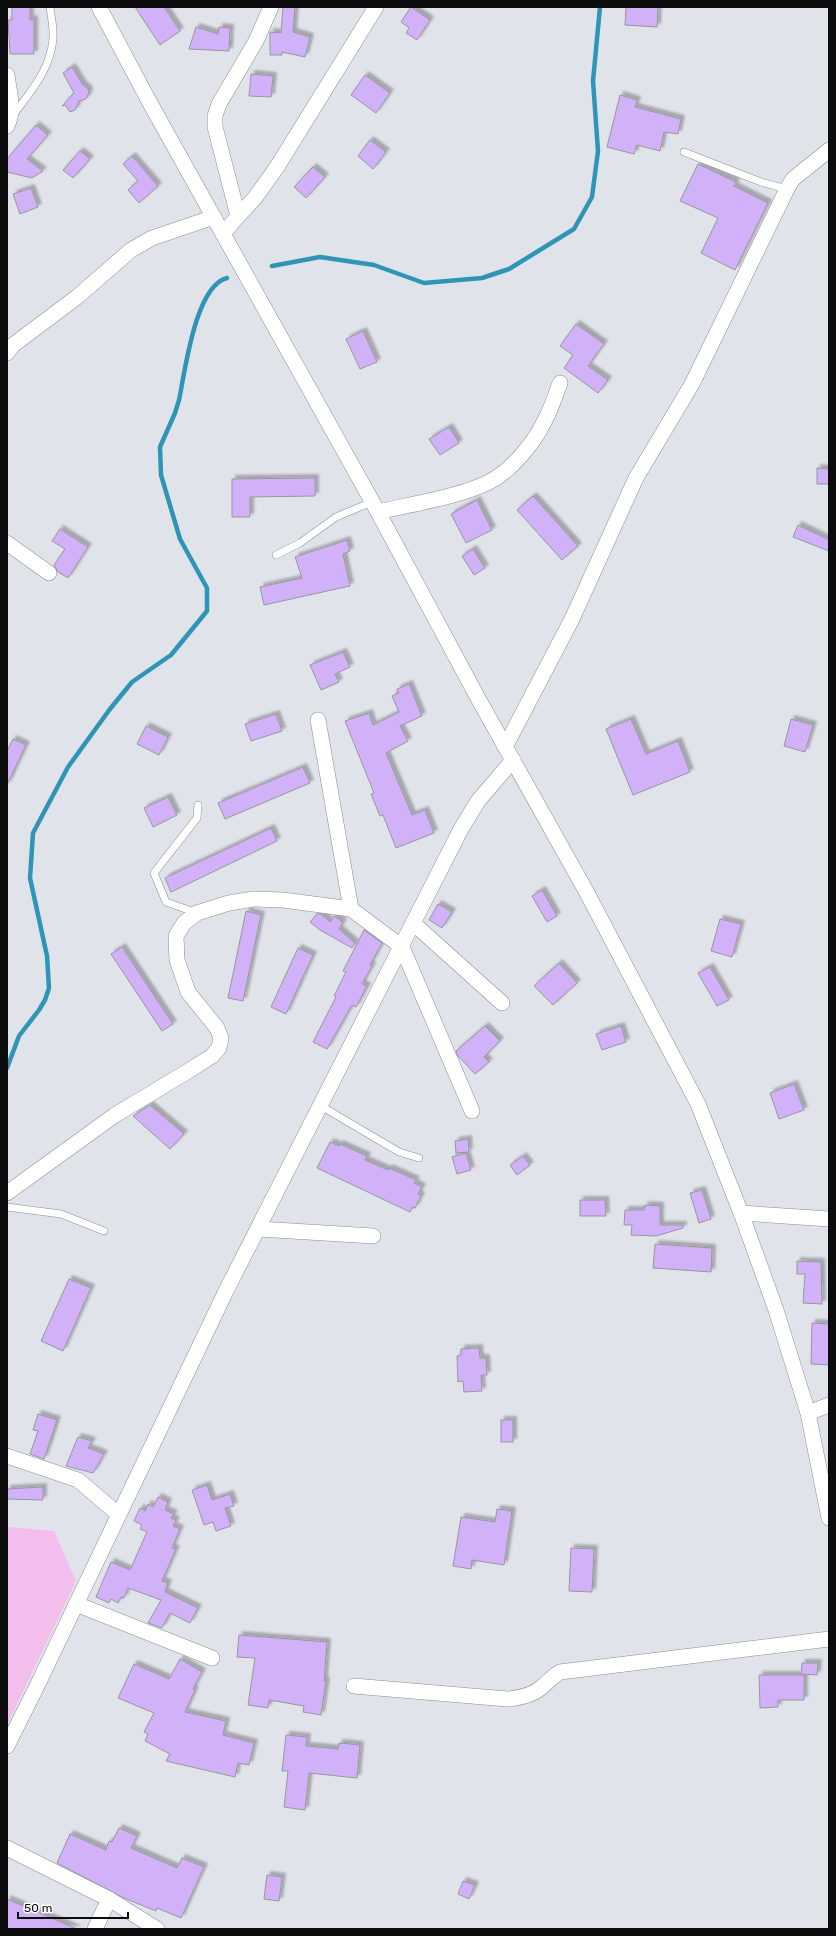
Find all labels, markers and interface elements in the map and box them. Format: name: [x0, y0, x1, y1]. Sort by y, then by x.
scale bar: [18, 1894, 128, 1920]
text: 50 m: [24, 1901, 52, 1915]

